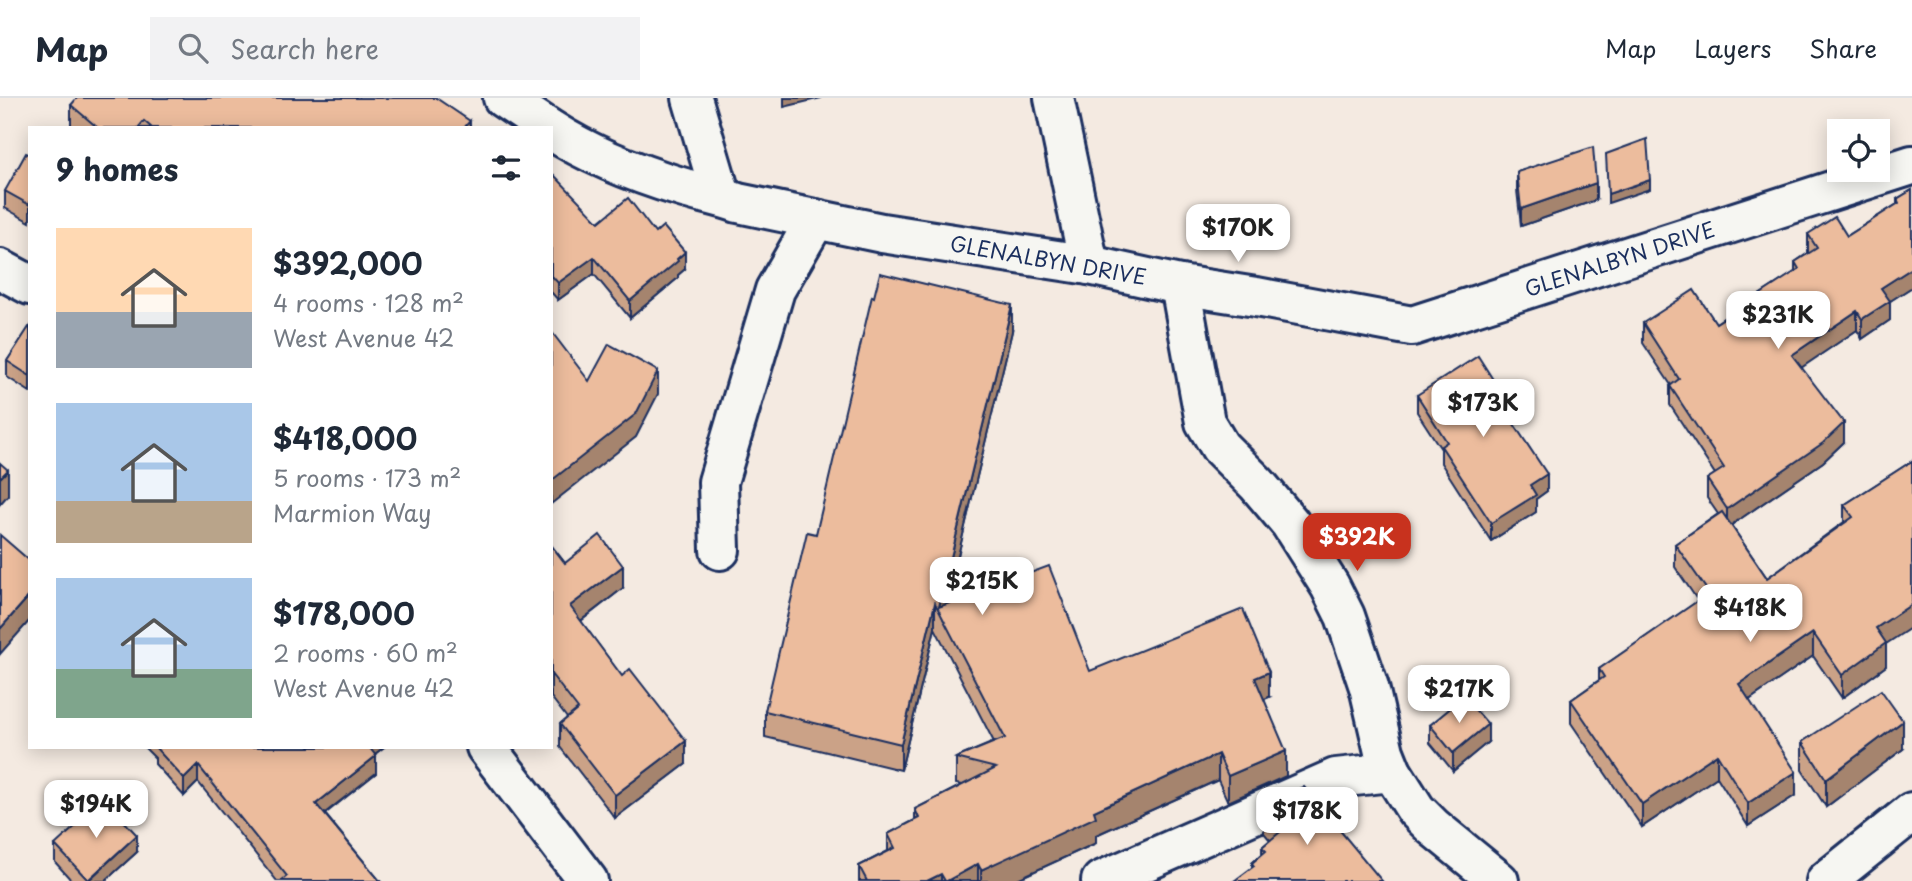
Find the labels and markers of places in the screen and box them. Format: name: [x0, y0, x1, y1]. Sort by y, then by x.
pin: $170K: [1189, 204, 1287, 264]
pin: $231K: [1729, 292, 1827, 351]
pin: $173K: [1434, 380, 1532, 439]
pin: $392K: [1308, 514, 1406, 573]
pin: $215K: [933, 558, 1031, 617]
pin: $418K: [1701, 584, 1799, 644]
pin: $217K: [1410, 666, 1508, 725]
pin: $194K: [47, 780, 145, 840]
pin: $178K: [1258, 788, 1356, 847]

